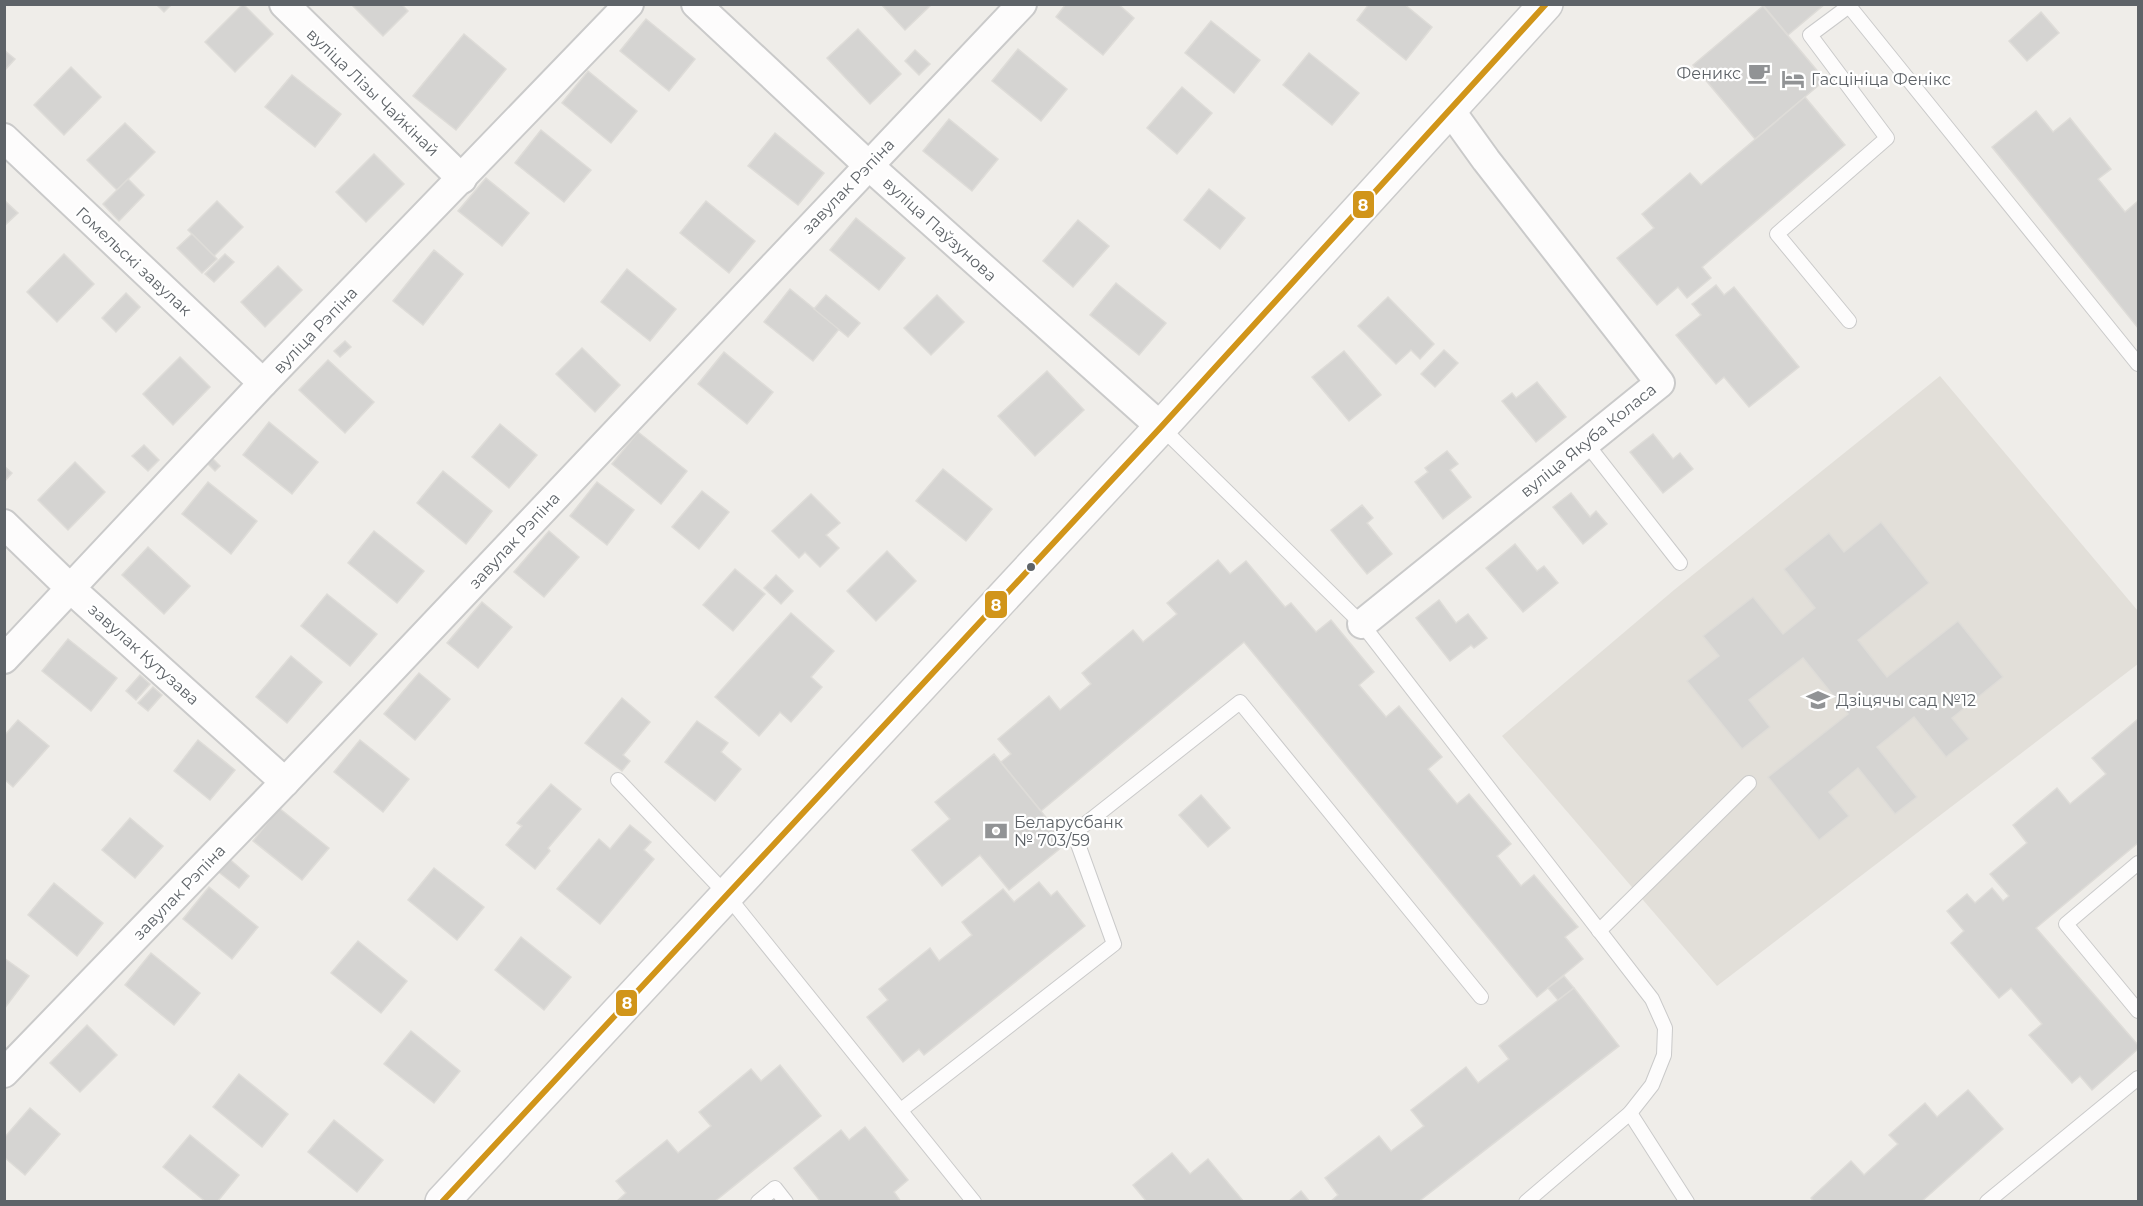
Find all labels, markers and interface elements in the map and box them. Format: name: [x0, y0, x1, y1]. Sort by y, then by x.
street label: вуліца Лізы Чайкінай: [303, 24, 443, 160]
cafe icon: Феникс: [1746, 60, 1772, 86]
place label: Феникс: [1677, 64, 1741, 83]
hotel icon: Гасцініца Фенікс: [1780, 66, 1806, 92]
place label: Гасцініца Фенікс: [1811, 70, 1951, 89]
street label: завулак Рэпіна: [798, 135, 898, 238]
street label: вуліца Паўзунова: [879, 173, 1000, 285]
line badge: 8: [1352, 190, 1375, 219]
text: 8: [1358, 196, 1368, 215]
street label: Гомельскі завулак: [72, 203, 196, 320]
street label: вуліца Рэпіна: [269, 283, 361, 377]
street label: вуліца Якуба Коласа: [1517, 380, 1660, 501]
street label: завулак Рэпіна: [465, 488, 564, 592]
unlabelled marker: [1025, 561, 1037, 573]
line badge: 8: [984, 590, 1008, 619]
text: 8: [991, 596, 1001, 615]
street label: завулак Кутузава: [84, 600, 203, 709]
school or university icon: Дзіцячы сад №12: [1805, 687, 1831, 713]
place label: Дзіцячы сад №12: [1836, 691, 1976, 710]
place label: Беларусбанк № 703/59: [1014, 813, 1124, 850]
bank icon: Беларусбанк № 703/59: [983, 818, 1009, 844]
street label: завулак Рэпіна: [129, 841, 229, 944]
line badge: 8: [615, 989, 638, 1017]
text: 8: [622, 994, 632, 1013]

